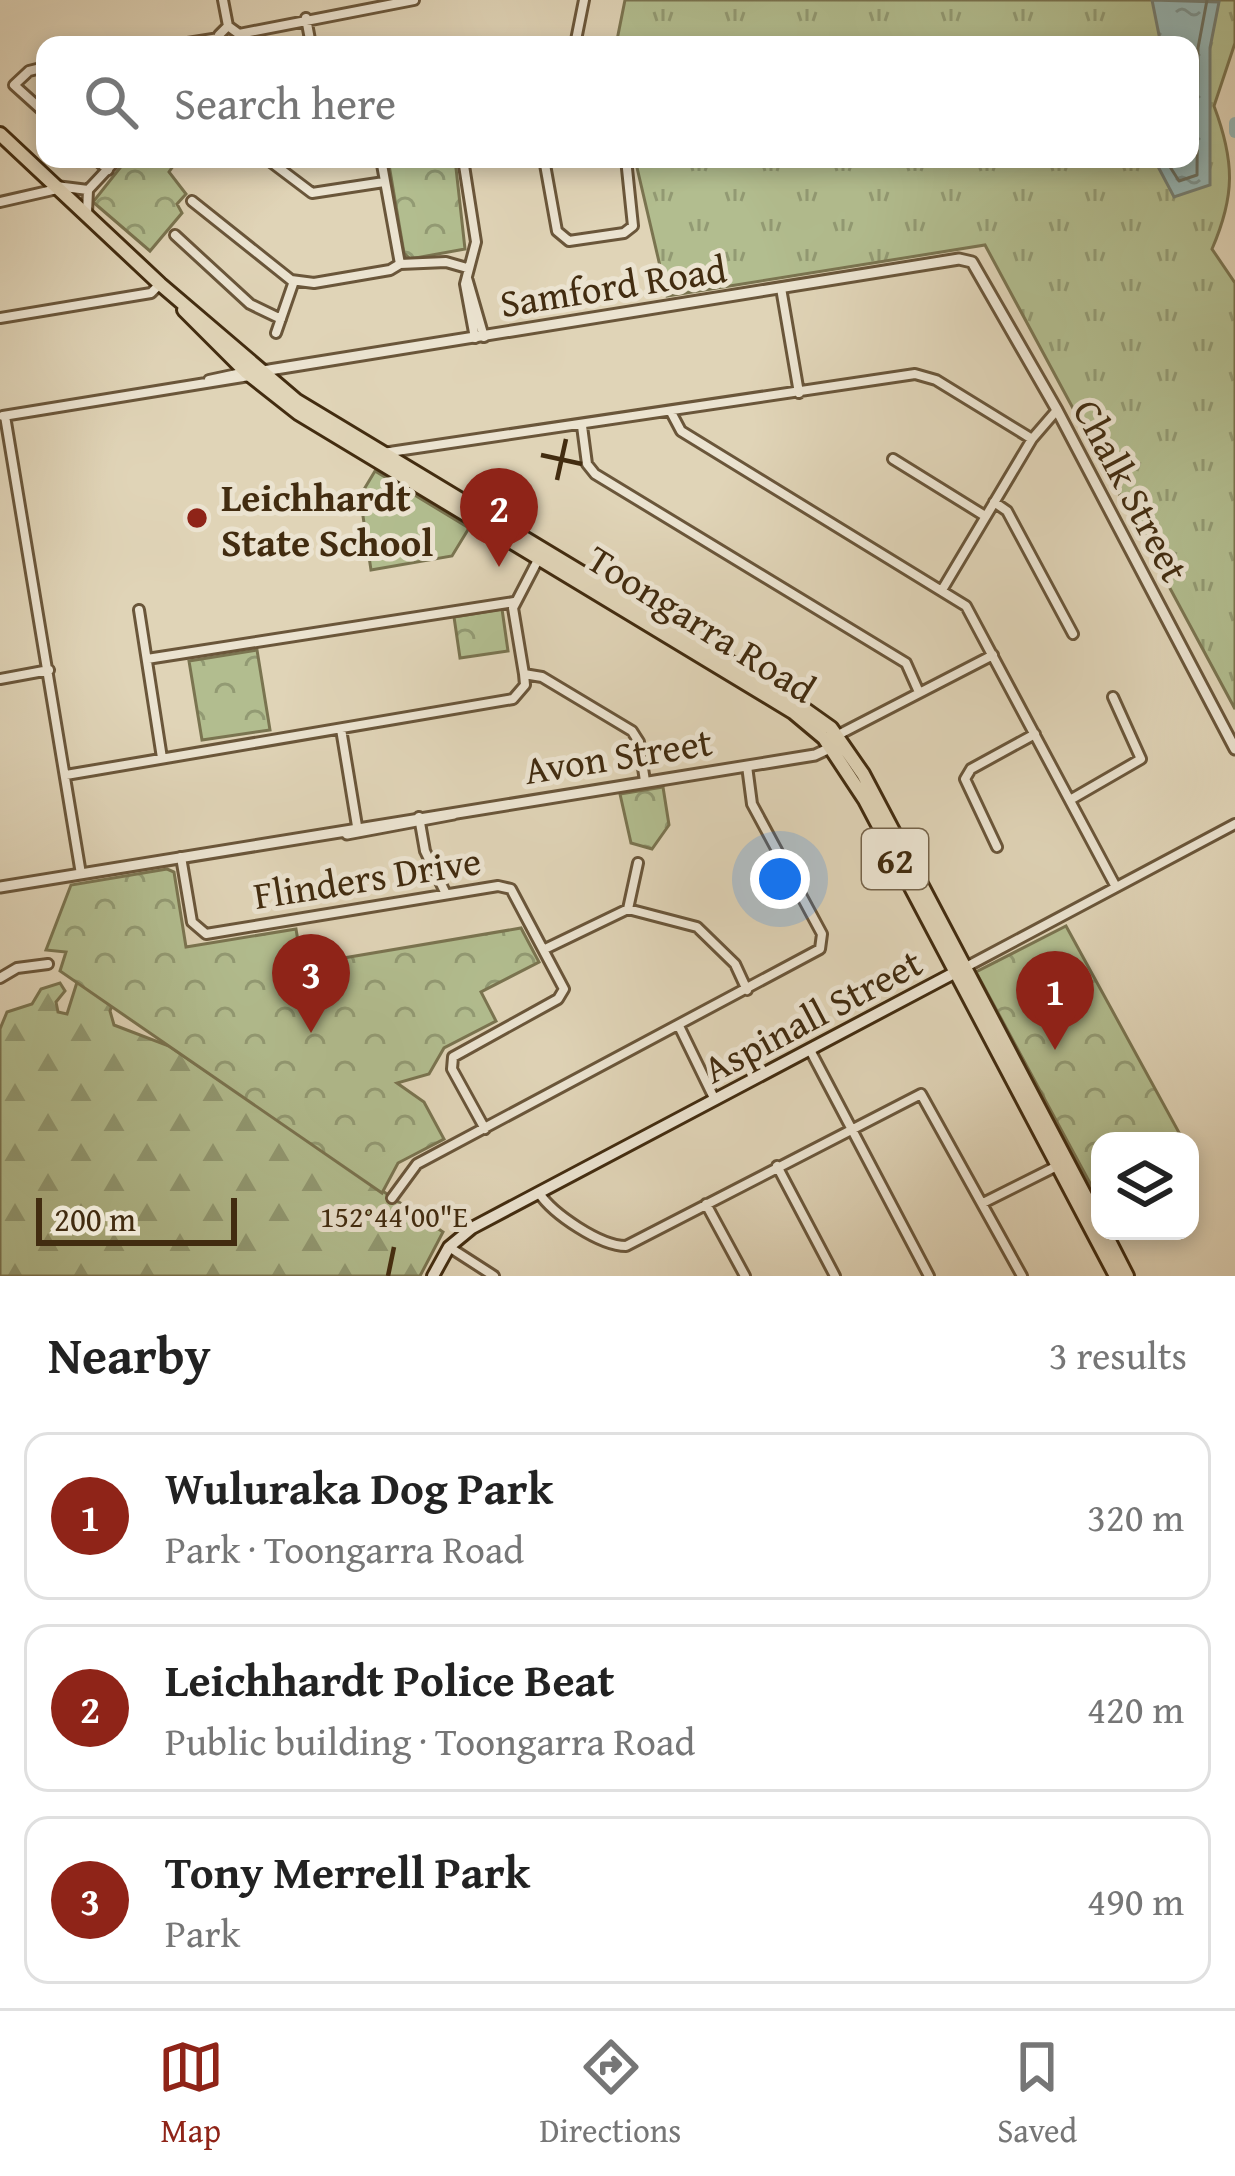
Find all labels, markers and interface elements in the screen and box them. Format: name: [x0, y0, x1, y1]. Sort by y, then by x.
search box: [36, 36, 1199, 168]
icon: search: [78, 69, 144, 135]
text: Search here: [174, 70, 396, 135]
street label: Samford Road: [496, 239, 730, 331]
street label: Chalk Street: [1060, 389, 1204, 592]
place label: Leichhardt State School: [221, 468, 433, 570]
pin: 2: [460, 468, 538, 567]
marker: Leichhardt State School: [184, 505, 210, 531]
street label: Toongarra Road: [577, 530, 828, 716]
street label: Avon Street: [520, 712, 716, 798]
road number: 62: [862, 829, 928, 889]
street label: Flinders Drive: [249, 831, 485, 923]
your location: [750, 849, 810, 909]
street label: Aspinall Street: [692, 933, 932, 1097]
pin: 3: [272, 934, 350, 1033]
pin: 1: [1016, 951, 1094, 1050]
map controls: [1091, 1132, 1199, 1240]
button: layers: [1091, 1132, 1199, 1240]
scale bar: [36, 1192, 237, 1245]
text: 152°44'00"E: [320, 1194, 468, 1238]
text: 200 m: [54, 1195, 136, 1243]
text: Nearby: [48, 1317, 211, 1392]
text: 3 results: [1049, 1326, 1187, 1383]
text: Wuluraka Dog Park: [165, 1455, 553, 1520]
text: 1: [80, 1488, 100, 1545]
text: 320 m: [1087, 1488, 1184, 1545]
text: Park · Toongarra Road: [165, 1520, 524, 1577]
text: Leichhardt Police Beat: [165, 1647, 615, 1712]
text: 2: [80, 1680, 100, 1737]
text: 420 m: [1087, 1680, 1184, 1737]
text: Public building · Toongarra Road: [165, 1712, 695, 1769]
text: Tony Merrell Park: [165, 1839, 530, 1904]
text: 3: [80, 1872, 100, 1929]
text: 490 m: [1087, 1872, 1184, 1929]
text: Park: [165, 1904, 240, 1961]
tab: Map: [158, 2034, 224, 2154]
tab: Directions: [540, 2034, 681, 2154]
tab: Saved: [997, 2034, 1077, 2154]

